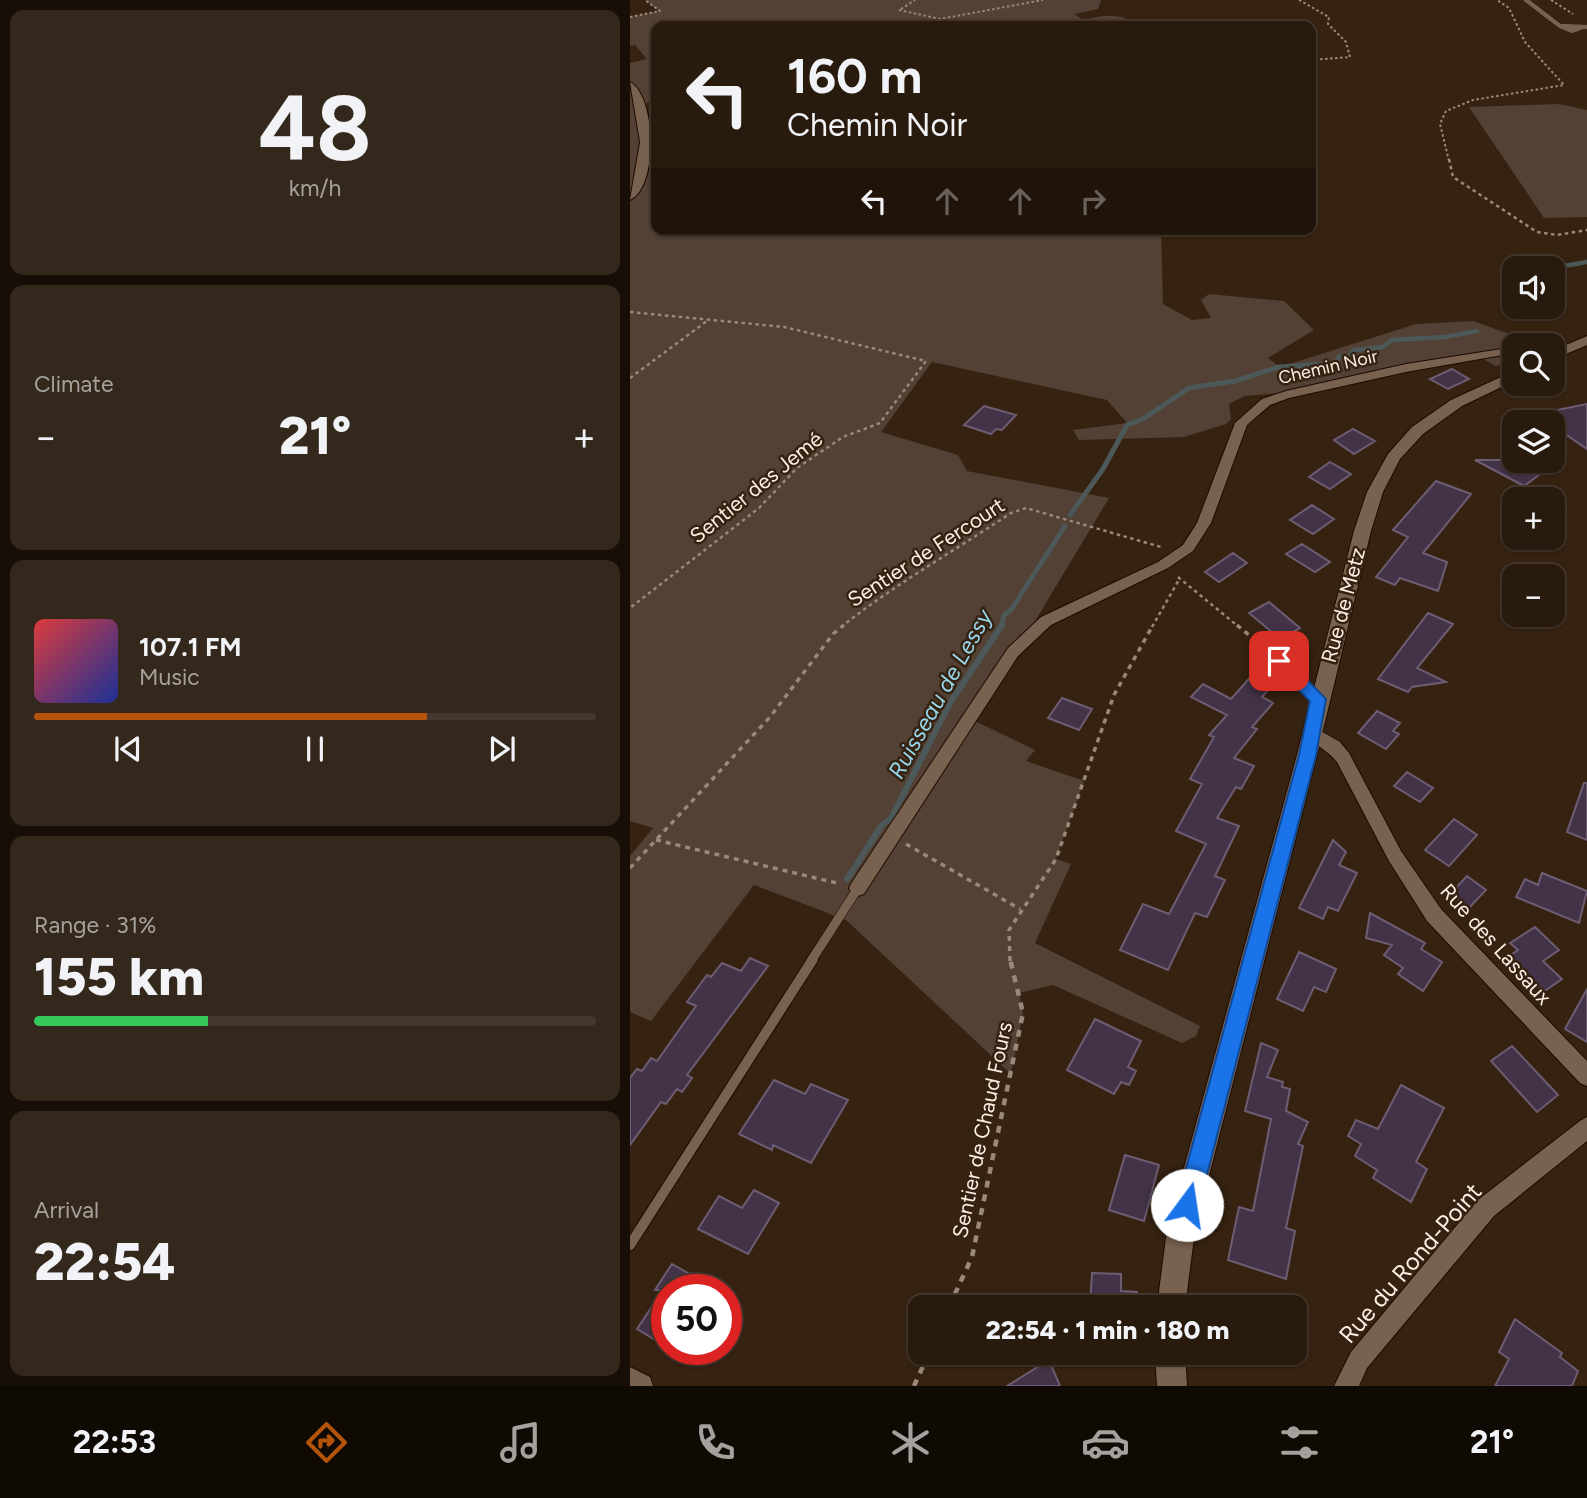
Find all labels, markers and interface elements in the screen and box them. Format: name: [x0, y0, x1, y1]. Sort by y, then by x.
text: 160 m: [787, 46, 922, 105]
icon: left: [672, 49, 763, 140]
text: 48: [258, 74, 372, 183]
text: Chemin Noir: [787, 106, 967, 144]
text: km/h: [289, 174, 341, 202]
icon: left: [855, 182, 893, 220]
icon: ahead: [928, 182, 966, 220]
icon: ahead: [1001, 182, 1039, 220]
icon: right: [1074, 182, 1112, 220]
map controls: [1502, 256, 1565, 627]
button: sound: [1502, 256, 1565, 319]
button: search: [1502, 333, 1565, 396]
street label: Chemin Noir: [1276, 345, 1380, 389]
text: Climate: [34, 370, 113, 398]
text: 21°: [279, 405, 351, 467]
button: layers: [1502, 410, 1565, 473]
text: −: [34, 414, 58, 460]
text: +: [572, 414, 596, 460]
street label: Sentier des Jemé: [685, 426, 827, 548]
button: +: [1502, 487, 1565, 550]
street label: Sentier de Fercourt: [843, 492, 1009, 612]
street label: Rue de Metz: [1316, 545, 1370, 665]
button: −: [1502, 564, 1565, 627]
water label: Ruisseau de Lessy: [882, 604, 998, 783]
text: 107.1 FM: [139, 631, 242, 663]
pin: [1249, 631, 1309, 691]
icon: arrive: [1260, 642, 1298, 680]
text: Music: [139, 663, 200, 691]
icon: previous: [109, 730, 147, 768]
icon: pause: [296, 730, 334, 768]
icon: next: [483, 730, 521, 768]
street label: Rue des Lassaux: [1435, 878, 1557, 1010]
text: Range · 31%: [34, 911, 156, 939]
text: 155 km: [34, 946, 204, 1008]
street label: Sentier de Chaud Fours: [947, 1020, 1017, 1240]
position arrow: [1150, 1168, 1224, 1242]
street label: Rue du Rond-Point: [1333, 1177, 1487, 1349]
text: Arrival: [34, 1196, 99, 1224]
text: 22:54: [34, 1231, 176, 1293]
speed limit sign: 50: [651, 1274, 742, 1365]
text: 22:54 · 1 min · 180 m: [986, 1314, 1229, 1346]
icon: directions: [302, 1418, 351, 1467]
icon: music: [496, 1418, 545, 1467]
icon: phone: [691, 1418, 740, 1467]
icon: climate: [886, 1418, 935, 1467]
icon: car: [1081, 1418, 1130, 1467]
icon: filters: [1275, 1418, 1324, 1467]
text: 22:53: [73, 1423, 156, 1461]
text: 21°: [1470, 1423, 1514, 1461]

